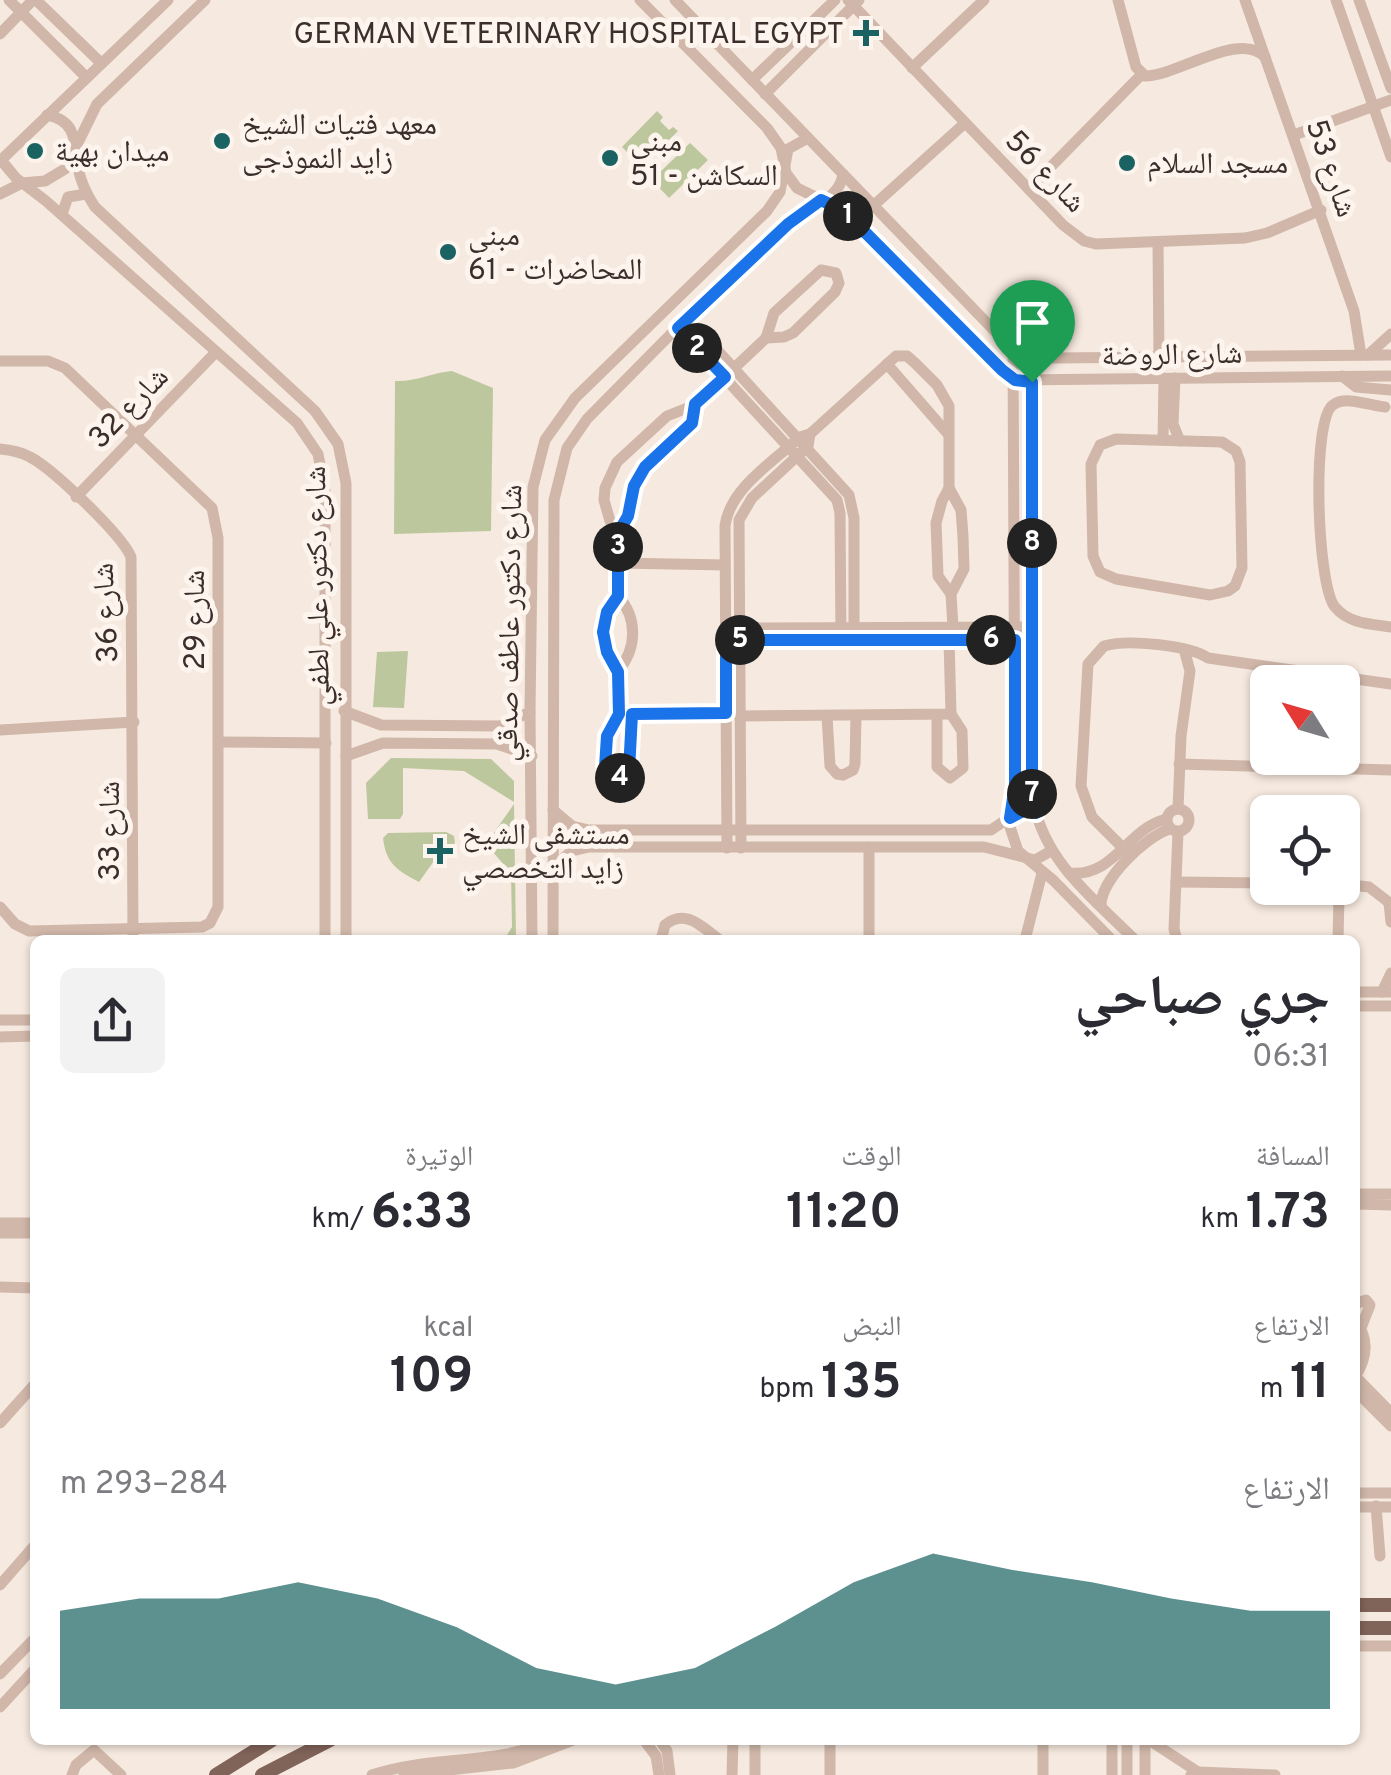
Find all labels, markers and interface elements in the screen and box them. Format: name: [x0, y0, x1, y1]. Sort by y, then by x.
place label: GERMAN VETERINARY HOSPITAL EGYPT: [294, 17, 844, 54]
marker: GERMAN VETERINARY HOSPITAL EGYPT: [853, 20, 879, 46]
place label: معهد فتيات الشيخ زايد النموذجى: [242, 108, 437, 179]
street label: شارع 53: [1296, 115, 1364, 222]
street label: شارع 56: [996, 124, 1092, 222]
place label: مبنى السكاشن - 51: [630, 125, 778, 196]
marker: معهد فتيات الشيخ زايد النموذجى: [211, 130, 233, 152]
place label: ميدان بهية: [55, 135, 170, 172]
marker: ميدان بهية: [24, 140, 46, 162]
marker: مبنى السكاشن - 51: [599, 147, 621, 169]
place label: مسجد السلام: [1147, 147, 1288, 184]
marker: مسجد السلام: [1116, 152, 1138, 174]
pin: 1: [823, 191, 873, 241]
text: 1: [842, 198, 854, 234]
place label: مبنى المحاضرات - 61: [468, 219, 643, 290]
marker: مبنى المحاضرات - 61: [437, 241, 459, 263]
pin: [990, 280, 1075, 383]
icon: arrive: [1005, 295, 1060, 350]
pin: 2: [672, 323, 722, 373]
text: 2: [688, 330, 706, 366]
street label: شارع الروضة: [1101, 337, 1243, 376]
street label: شارع 32: [82, 360, 178, 458]
street label: شارع دكتور علي لطفي: [299, 466, 343, 706]
street label: شارع دكتور عاطف صدقي: [491, 484, 535, 762]
pin: 8: [1007, 518, 1057, 568]
pin: 3: [593, 522, 643, 572]
text: 8: [1023, 525, 1041, 561]
text: 3: [610, 529, 626, 565]
street label: شارع 36: [86, 562, 129, 664]
street label: شارع 29: [178, 570, 215, 670]
pin: 5: [715, 615, 765, 665]
pin: 6: [966, 615, 1016, 665]
text: 5: [731, 622, 749, 658]
text: 6: [982, 622, 1000, 658]
north arrow: [1250, 665, 1360, 775]
map controls: [1250, 665, 1360, 905]
pin: 4: [595, 753, 645, 803]
text: 4: [611, 760, 629, 796]
pin: 7: [1007, 769, 1057, 819]
text: 7: [1024, 776, 1040, 812]
street label: شارع 33: [93, 781, 130, 881]
button: locate: [1250, 795, 1360, 905]
place label: مستشفى الشيخ زايد التخصصي: [462, 818, 630, 892]
marker: مستشفى الشيخ زايد التخصصي: [427, 838, 453, 864]
text: جري صباحي: [1075, 965, 1330, 1035]
button: share: [60, 968, 165, 1073]
text: 06:31: [1252, 1038, 1330, 1078]
text: الوتيرة: [405, 1140, 473, 1176]
text: الوقت: [841, 1140, 902, 1176]
text: المسافة: [1256, 1140, 1330, 1176]
text: 6:33: [371, 1183, 473, 1246]
text: 11:20: [786, 1183, 902, 1246]
text: 1.73: [1246, 1183, 1330, 1246]
text: /km: [311, 1202, 371, 1238]
text: km: [1200, 1202, 1246, 1238]
text: النبض: [842, 1310, 902, 1346]
text: الارتفاع: [1254, 1310, 1330, 1346]
text: kcal: [424, 1311, 473, 1347]
text: 109: [390, 1347, 473, 1410]
text: 135: [821, 1353, 902, 1416]
text: 11: [1290, 1353, 1330, 1416]
text: bpm: [760, 1372, 821, 1408]
text: m: [1260, 1372, 1290, 1408]
text: 284–293 m: [60, 1465, 228, 1505]
text: الارتفاع: [1243, 1471, 1330, 1511]

